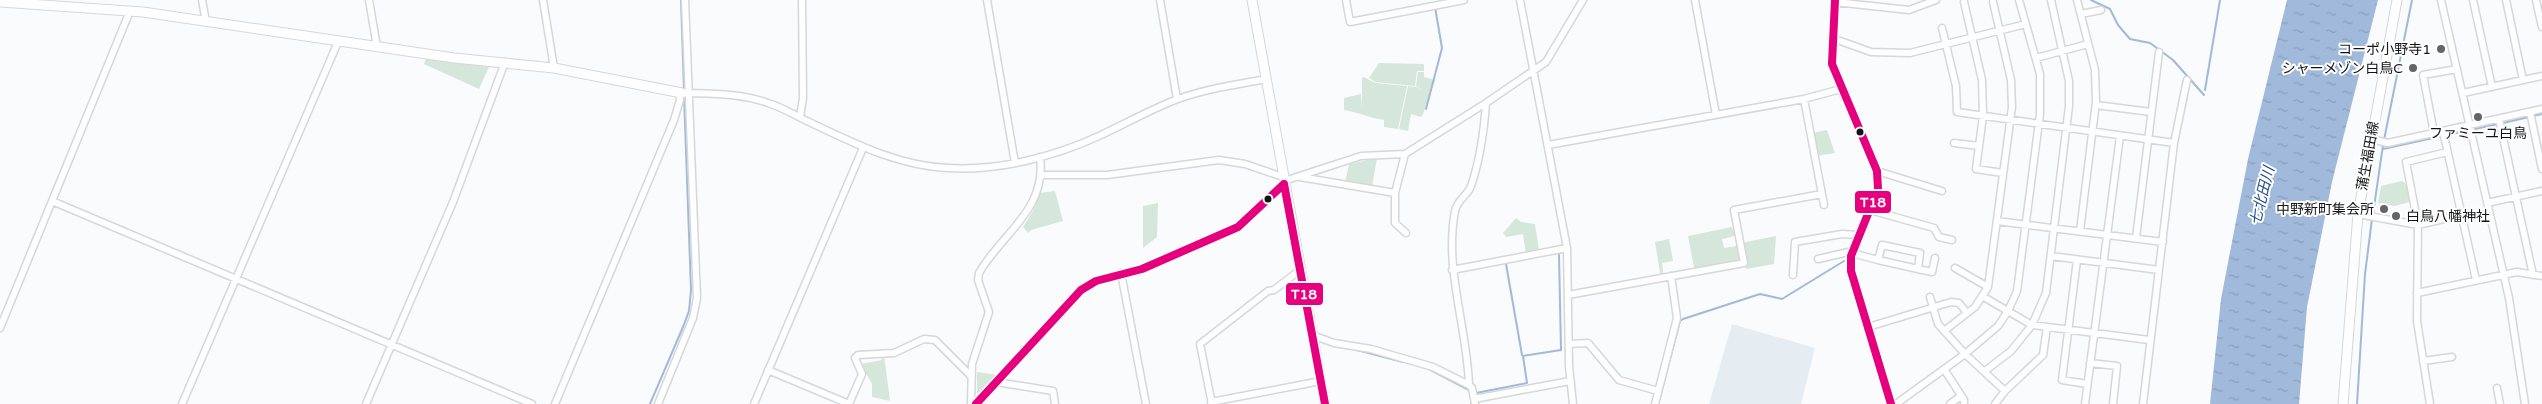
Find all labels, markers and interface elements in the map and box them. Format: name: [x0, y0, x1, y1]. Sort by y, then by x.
place label: コーポ小野寺1: [2338, 41, 2431, 58]
marker: コーポ小野寺1: [2435, 43, 2447, 55]
place label: シャーメゾン白鳥C: [2282, 60, 2403, 77]
marker: シャーメゾン白鳥C: [2407, 62, 2419, 74]
marker: ファミーユ白鳥: [2472, 111, 2484, 123]
street label: 蒲生福田線: [2354, 120, 2382, 192]
place label: ファミーユ白鳥: [2429, 125, 2527, 142]
unlabelled marker: [1855, 127, 1865, 137]
water label: 七北田川: [2246, 163, 2278, 227]
line badge: T18: [1854, 190, 1892, 214]
unlabelled marker: [1263, 194, 1273, 204]
text: T18: [1859, 194, 1886, 211]
place label: 中野新町集会所: [2276, 201, 2374, 218]
marker: 中野新町集会所: [2378, 203, 2390, 215]
place label: 白鳥八幡神社: [2406, 208, 2490, 225]
marker: 白鳥八幡神社: [2390, 210, 2402, 222]
line badge: T18: [1285, 282, 1324, 306]
text: T18: [1290, 286, 1317, 303]

